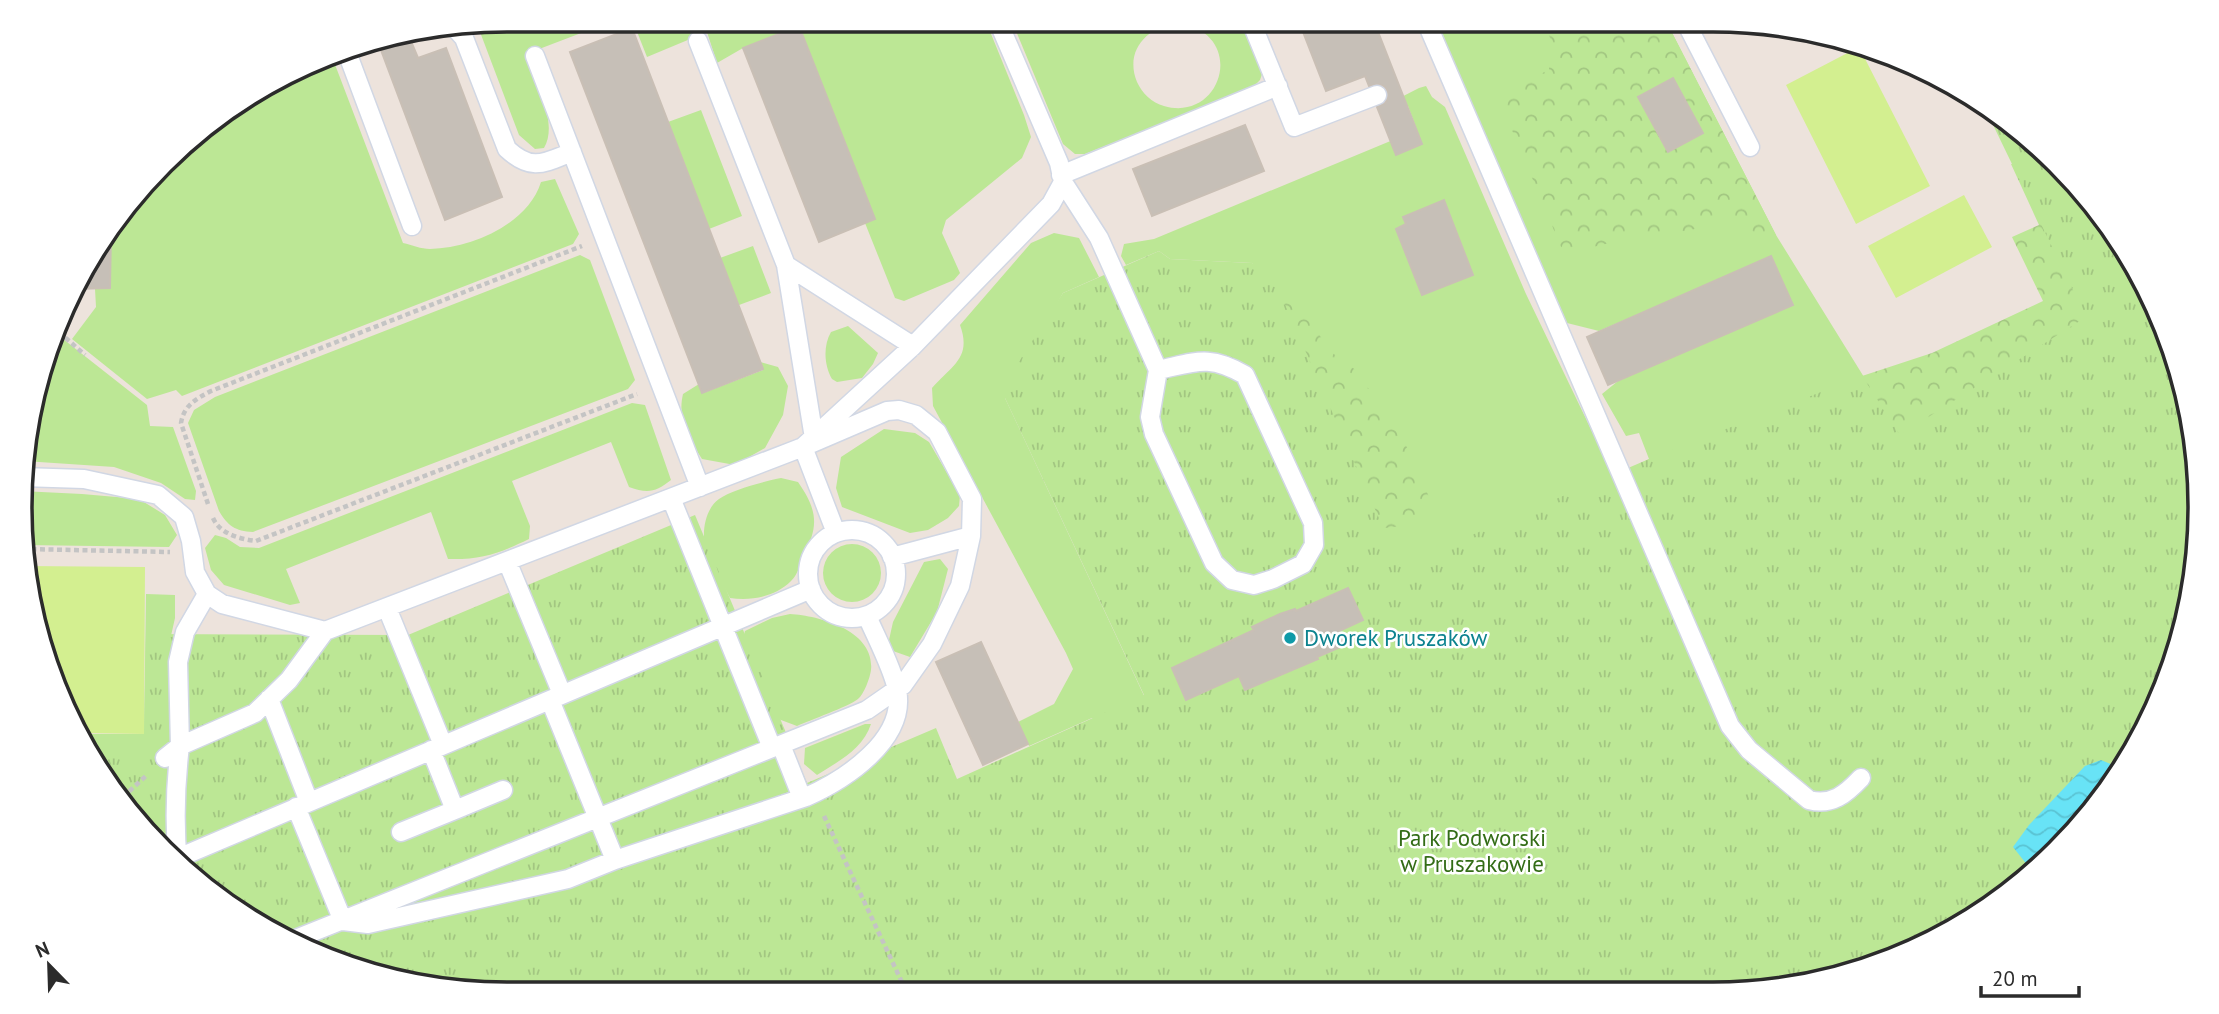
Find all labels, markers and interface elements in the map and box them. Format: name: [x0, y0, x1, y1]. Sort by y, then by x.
place label: Dworek Pruszaków: [1304, 623, 1487, 652]
marker: Dworek Pruszaków: [1282, 630, 1298, 646]
park label: Park Podworski w Pruszakowie: [1398, 823, 1546, 878]
north arrow: [14, 930, 84, 1000]
text: N: [32, 936, 53, 963]
scale bar: [1981, 954, 2079, 998]
text: 20 m: [1992, 965, 2038, 992]

